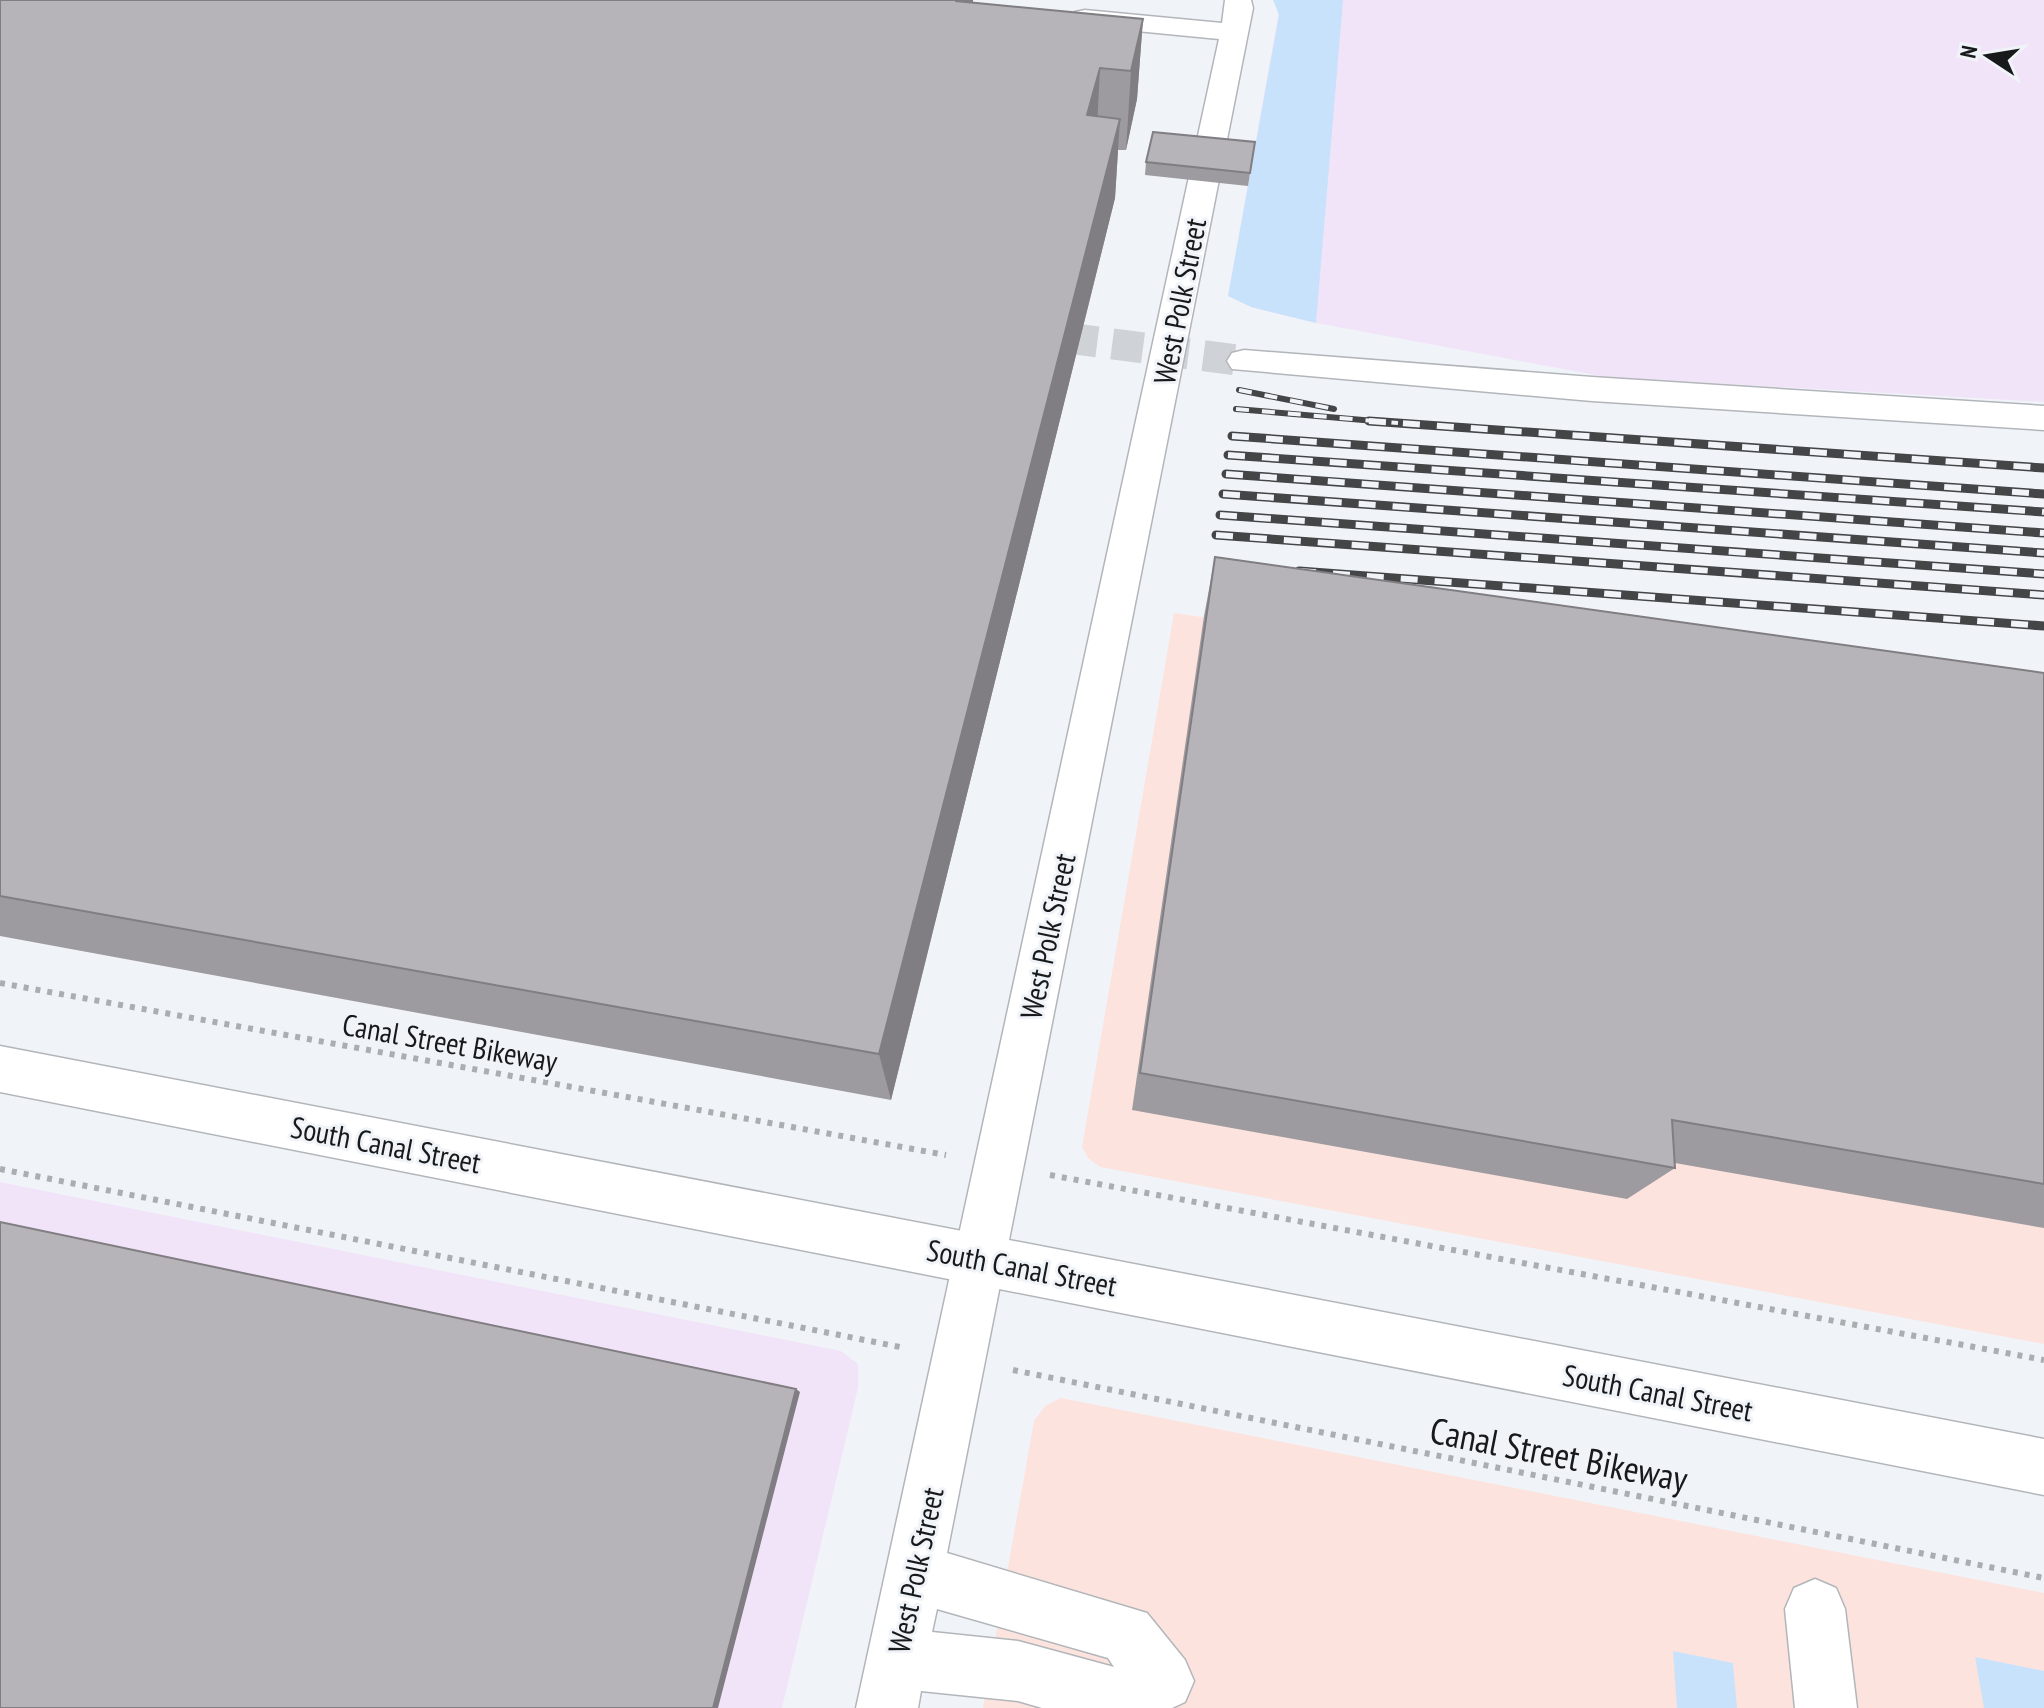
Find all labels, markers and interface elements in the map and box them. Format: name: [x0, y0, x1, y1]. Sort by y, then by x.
north arrow: [1948, 16, 2028, 96]
text: N: [1954, 43, 1983, 61]
street label: West Polk Street: [1144, 214, 1214, 387]
street label: West Polk Street: [1010, 849, 1084, 1022]
street label: Canal Street Bikeway: [340, 1004, 561, 1080]
street label: South Canal Street: [288, 1106, 485, 1182]
street label: South Canal Street: [924, 1229, 1121, 1305]
street label: South Canal Street: [1560, 1354, 1757, 1430]
street label: Canal Street Bikeway: [1426, 1406, 1692, 1502]
street label: West Polk Street: [878, 1483, 952, 1656]

